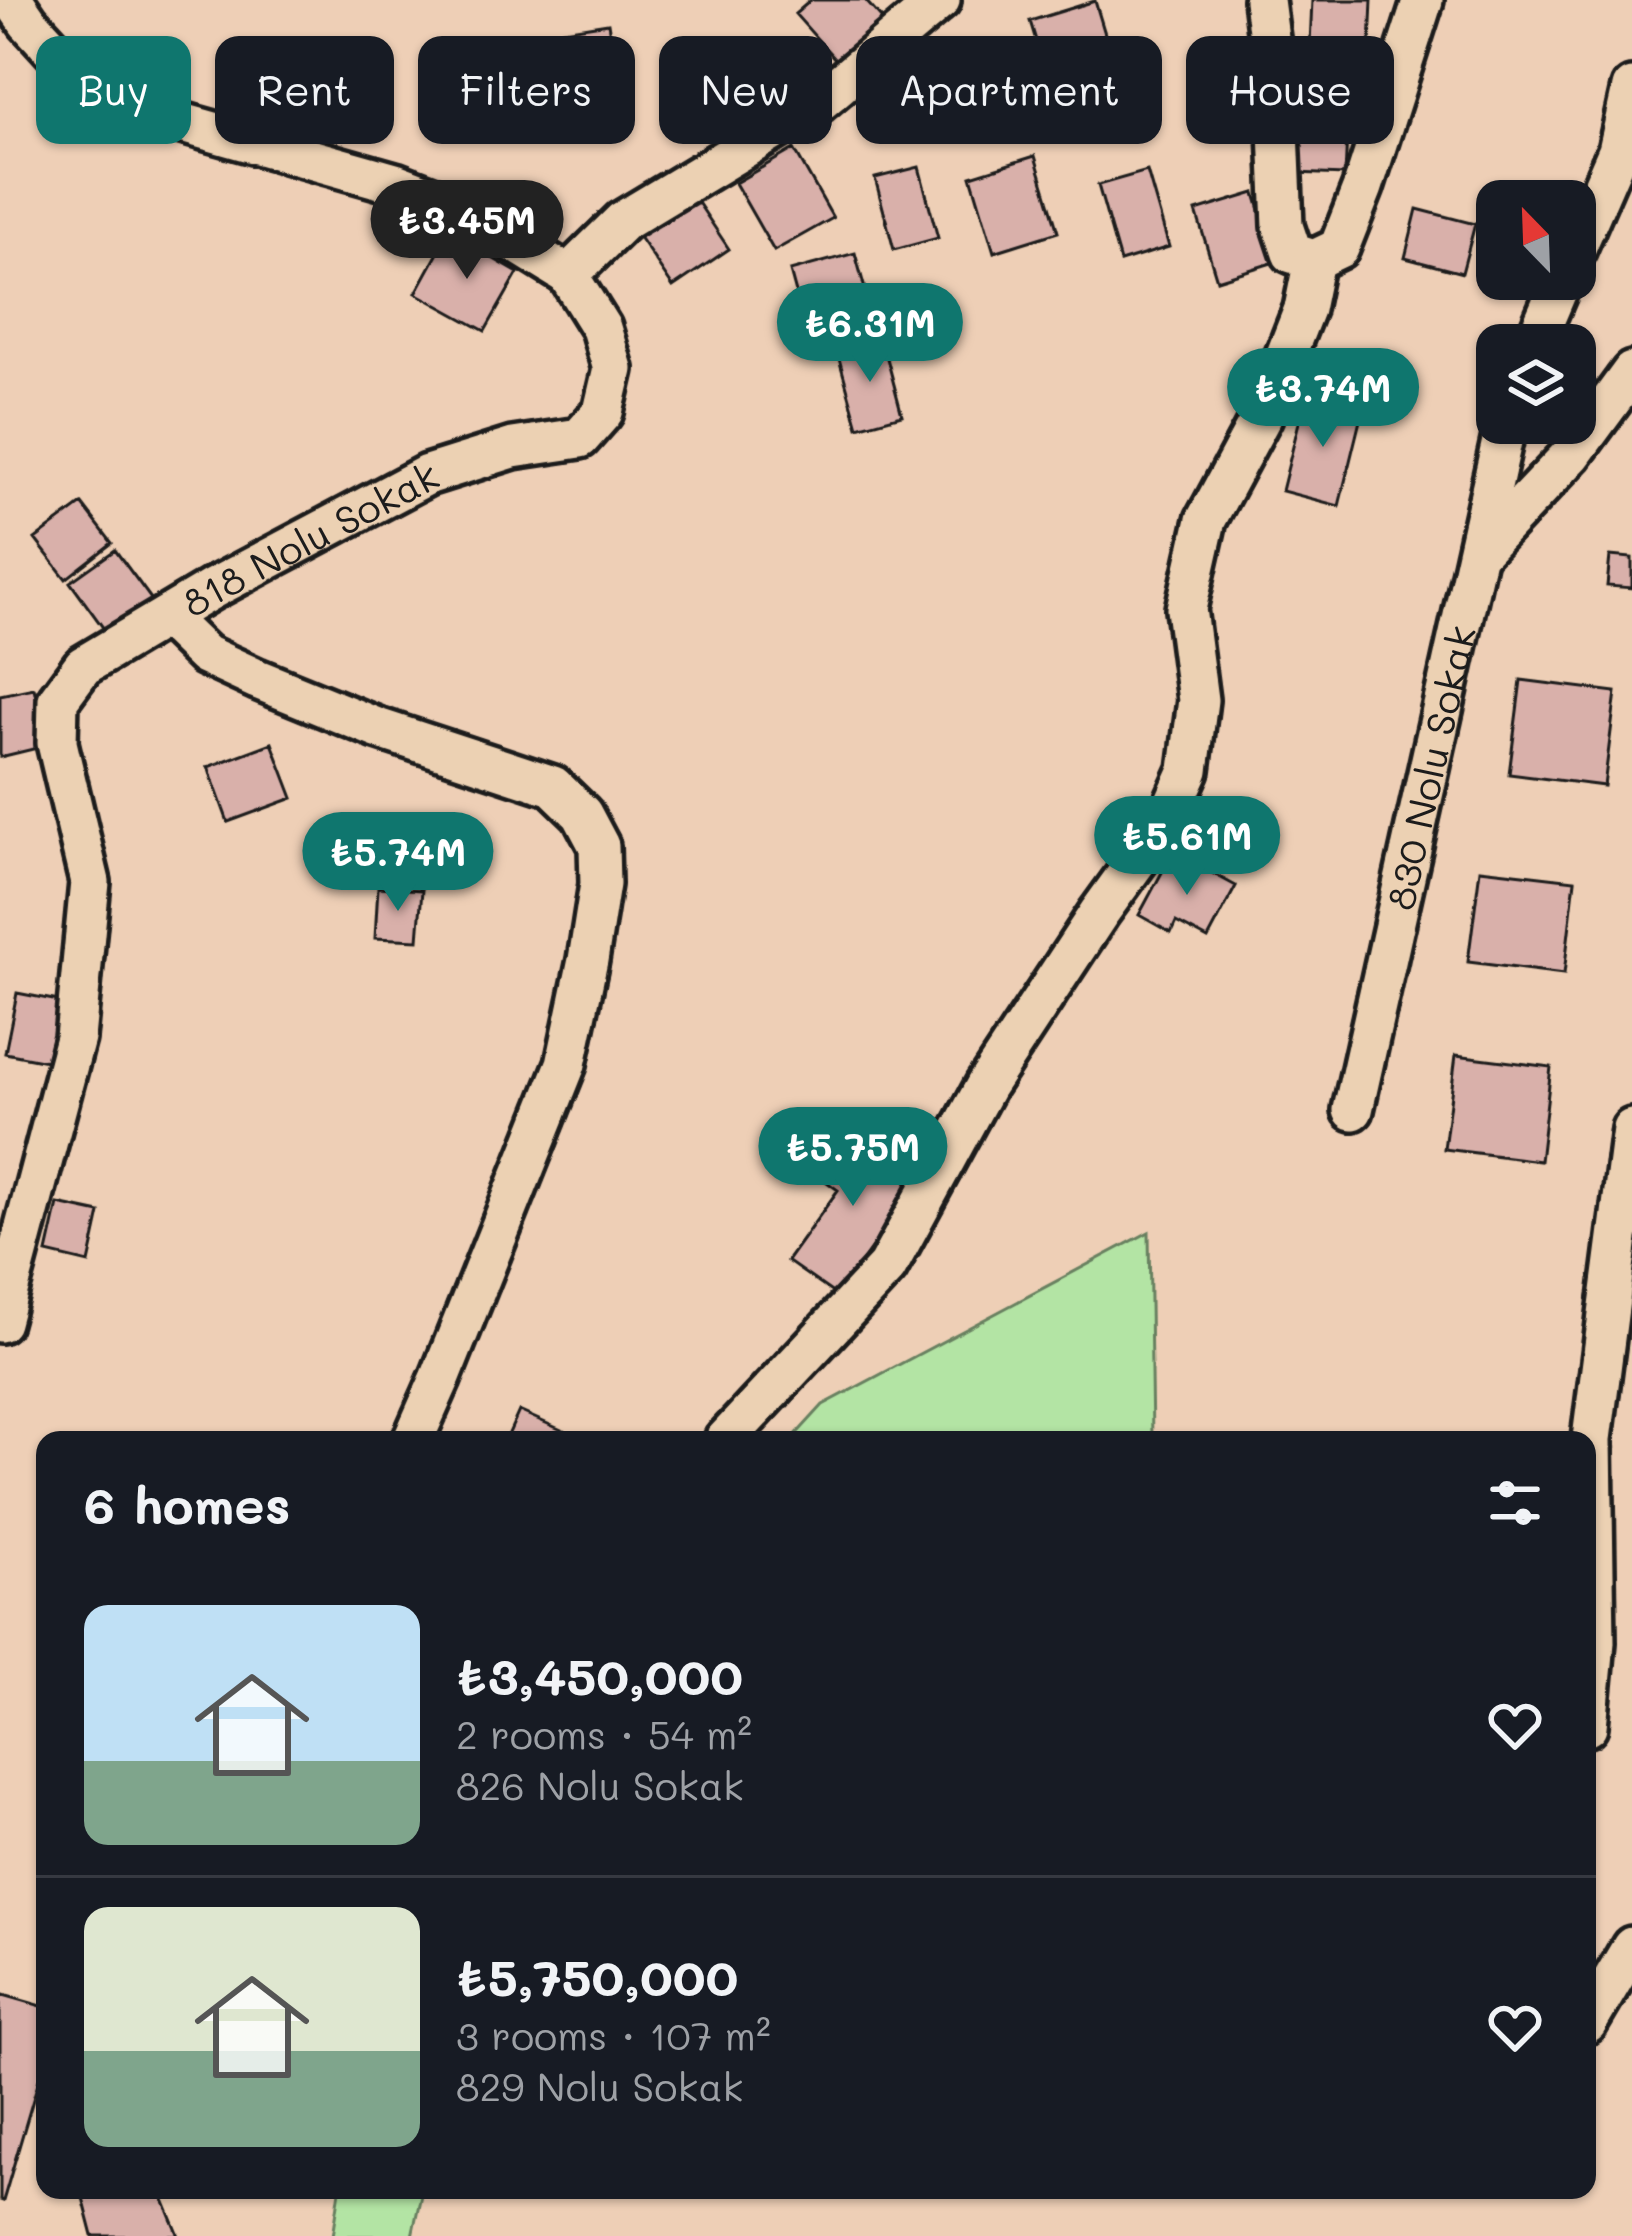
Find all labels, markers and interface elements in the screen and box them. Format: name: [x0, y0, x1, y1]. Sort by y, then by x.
chip: Buy: [36, 36, 191, 144]
chip: Rent: [215, 36, 394, 144]
chip: Filters: [418, 36, 635, 144]
chip: New: [659, 36, 832, 144]
chip: Apartment: [856, 36, 1162, 144]
chip: House: [1186, 36, 1394, 144]
pin: ₺3.45M: [369, 180, 565, 282]
north arrow: [1476, 180, 1596, 300]
map controls: [1476, 180, 1596, 444]
text: ₺3.45M: [398, 193, 536, 244]
pin: ₺6.31M: [772, 283, 968, 385]
text: ₺6.31M: [804, 296, 936, 347]
button: layers: [1476, 324, 1596, 444]
pin: ₺3.74M: [1225, 348, 1421, 450]
text: ₺3.74M: [1254, 361, 1392, 412]
street label: 818 Nolu Sokak: [172, 448, 447, 627]
street label: 830 Nolu Sokak: [1373, 621, 1486, 914]
pin: ₺5.61M: [1089, 796, 1285, 898]
text: ₺5.61M: [1121, 809, 1253, 860]
pin: ₺5.74M: [300, 812, 496, 914]
text: ₺5.74M: [329, 825, 467, 876]
pin: ₺5.75M: [755, 1107, 951, 1209]
text: ₺5.75M: [785, 1120, 921, 1171]
text: 6 homes: [84, 1470, 290, 1537]
icon: filters: [1482, 1470, 1548, 1536]
text: ₺3,450,000: [456, 1641, 743, 1708]
icon: home: [180, 1653, 324, 1797]
icon: heart: [1482, 1692, 1548, 1758]
text: 2 rooms · 54 m²: [456, 1708, 752, 1759]
text: 826 Nolu Sokak: [456, 1759, 744, 1810]
text: ₺5,750,000: [456, 1942, 738, 2009]
icon: home: [180, 1955, 324, 2099]
icon: heart: [1482, 1994, 1548, 2060]
text: 3 rooms · 107 m²: [456, 2009, 771, 2060]
text: 829 Nolu Sokak: [456, 2060, 743, 2111]

